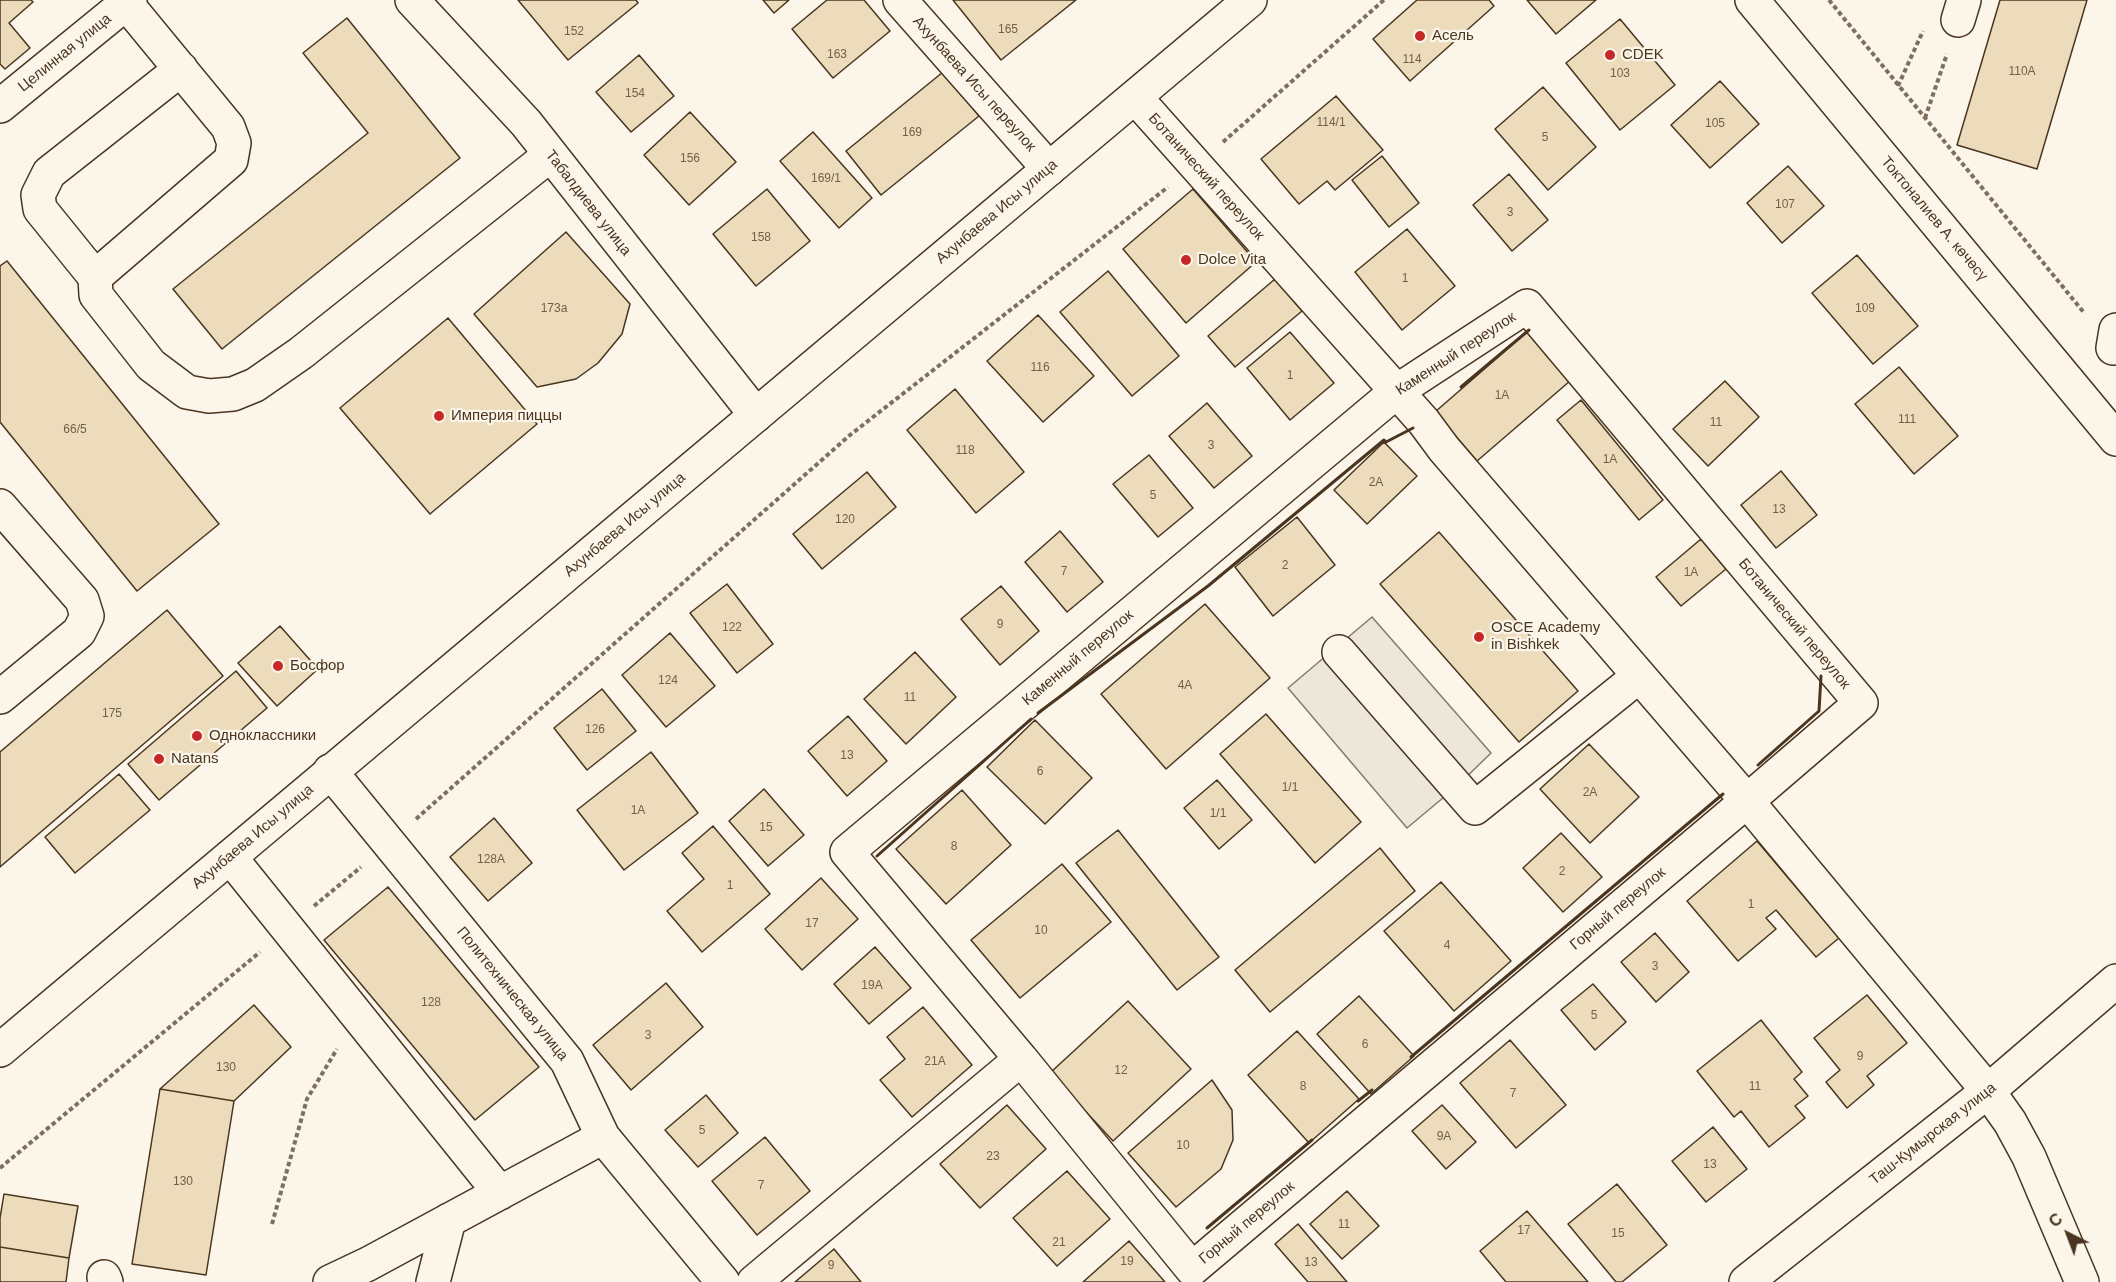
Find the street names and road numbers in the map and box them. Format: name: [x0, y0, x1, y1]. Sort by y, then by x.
street label: Целинная улица: [15, 10, 115, 96]
street label: Ахунбаева Исы переулок: [909, 13, 1039, 155]
street label: Ботанический переулок: [1144, 110, 1268, 244]
street label: Табалдиева улица: [541, 147, 635, 259]
street label: Токтоналиев А. көчөсү: [1877, 153, 1991, 285]
street label: Ахунбаева Исы улица: [933, 156, 1061, 268]
street label: Каменный переулок: [1393, 308, 1519, 400]
street label: Ахунбаева Исы улица: [561, 469, 689, 581]
street label: Ботанический переулок: [1734, 555, 1854, 693]
street label: Каменный переулок: [1019, 606, 1137, 710]
street label: Ахунбаева Исы улица: [189, 781, 317, 893]
street label: Горный переулок: [1566, 864, 1670, 954]
street label: Политехническая улица: [452, 923, 572, 1065]
street label: Таш-Кумырская улица: [1866, 1079, 2000, 1189]
street label: Горный переулок: [1195, 1178, 1299, 1268]

